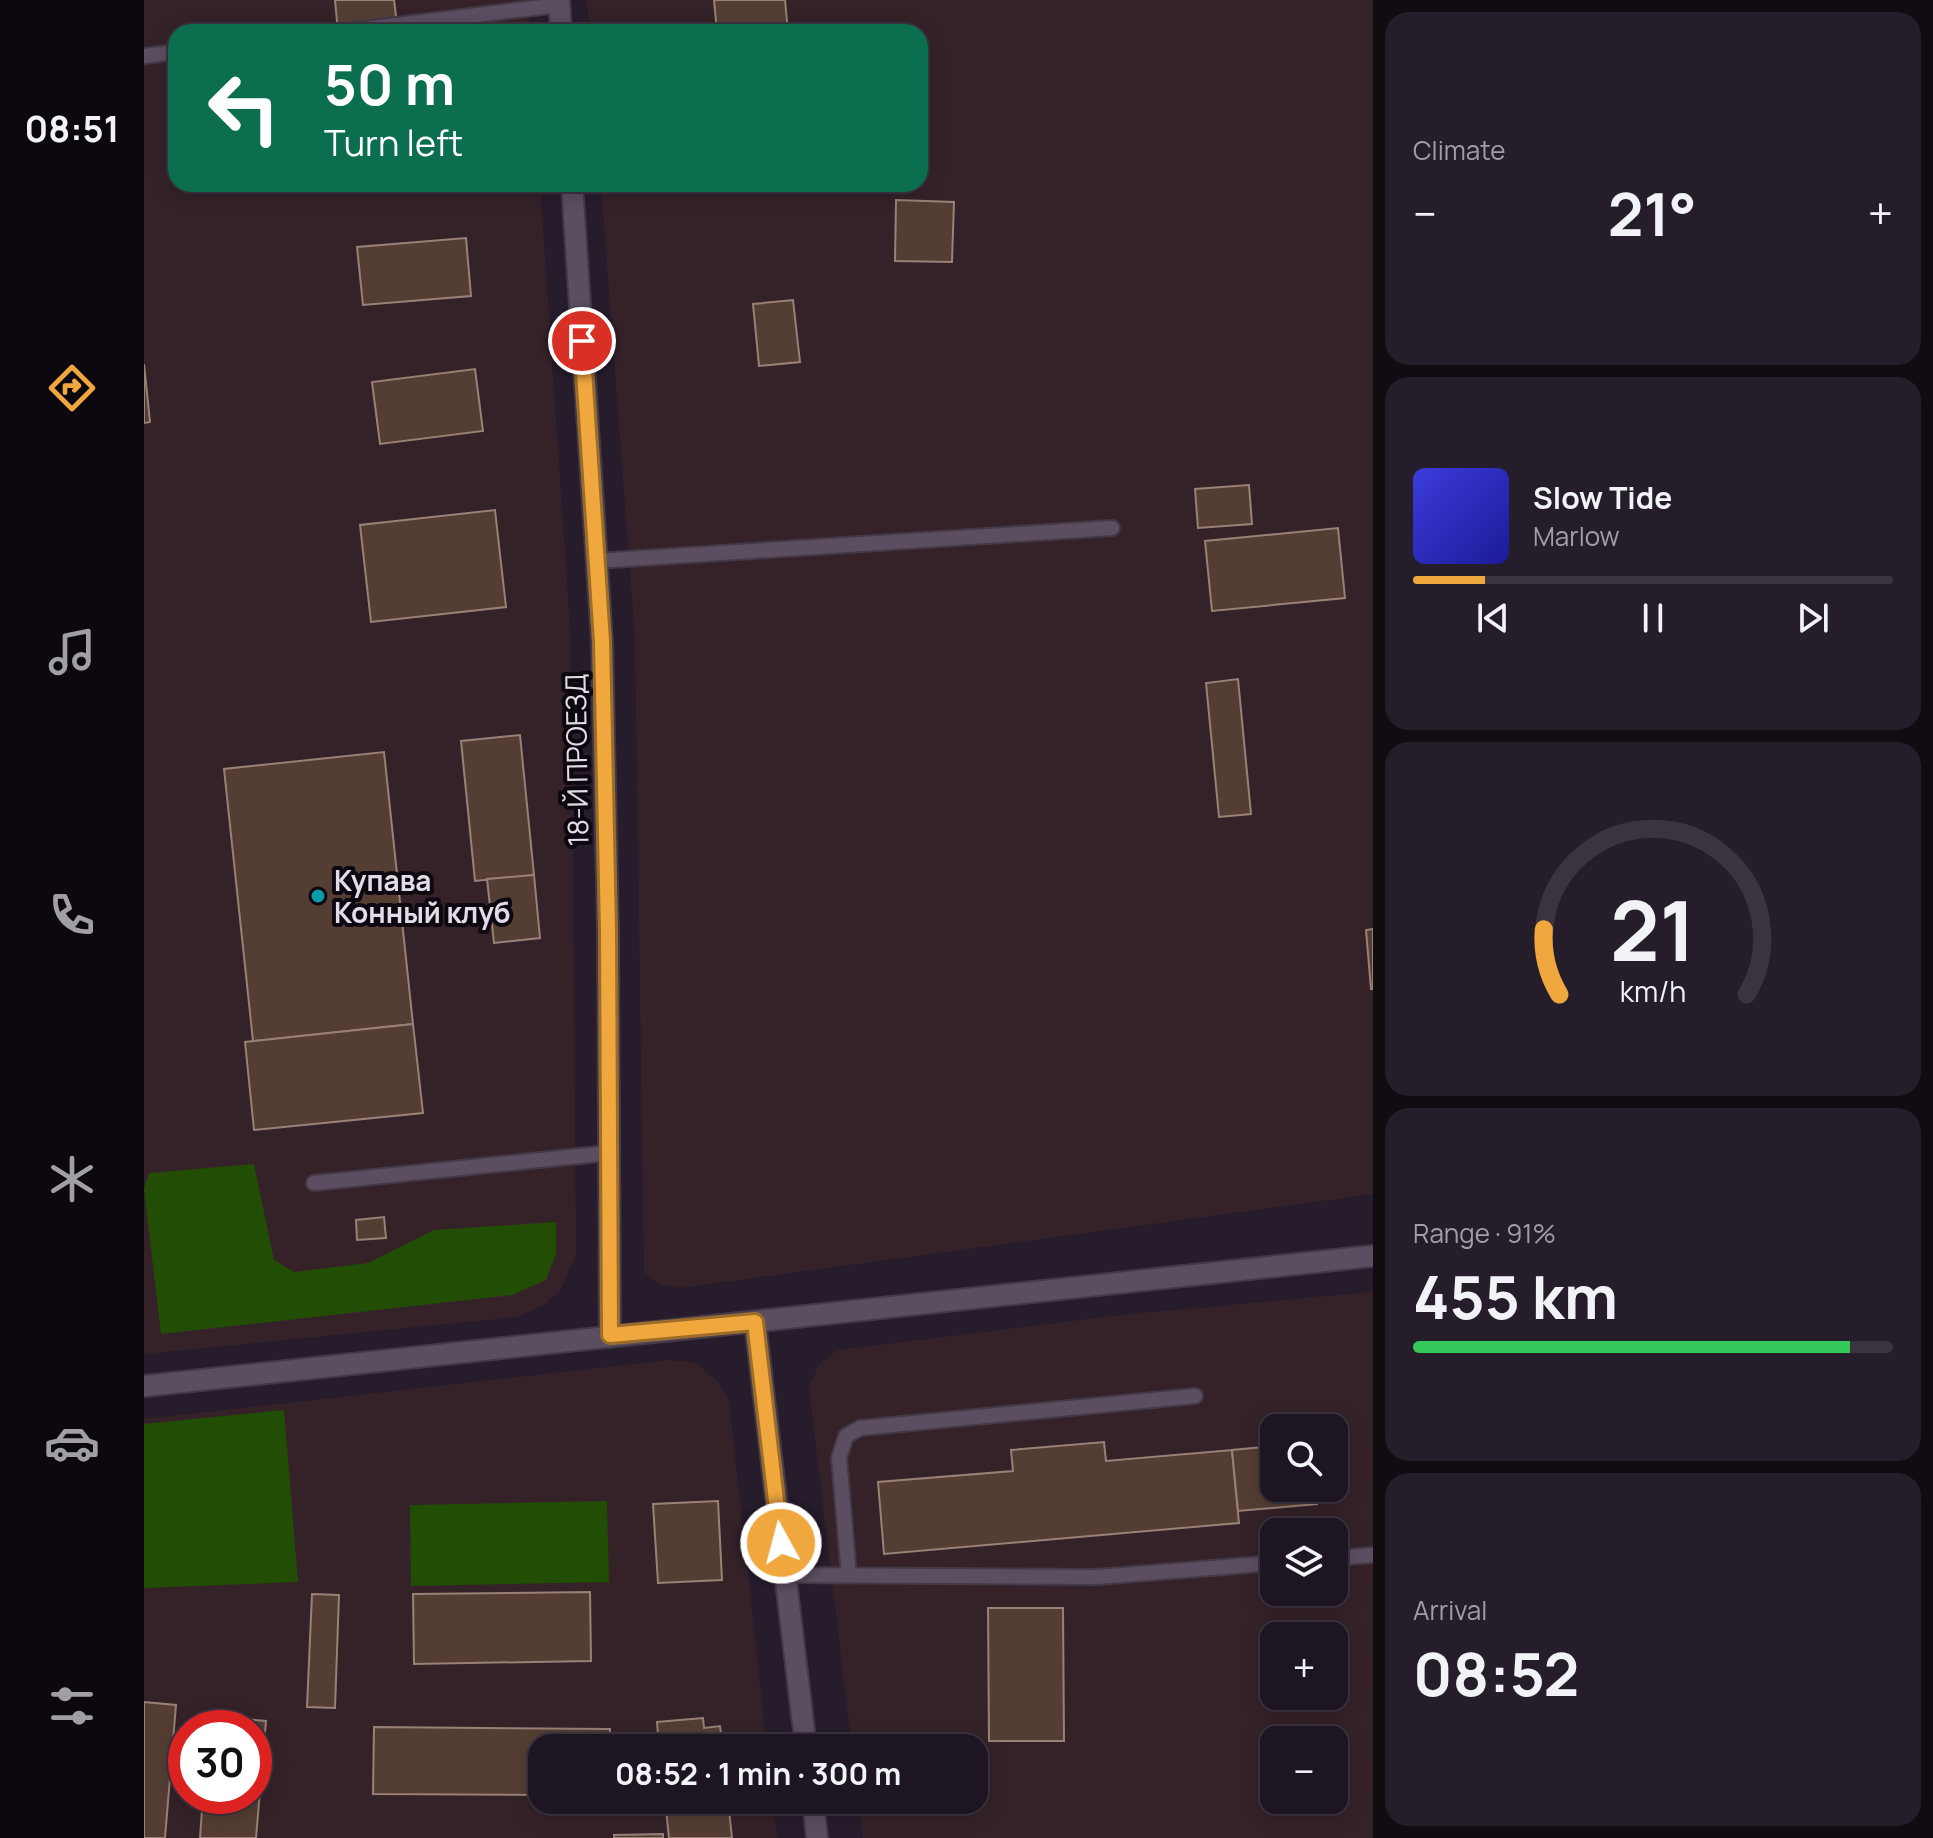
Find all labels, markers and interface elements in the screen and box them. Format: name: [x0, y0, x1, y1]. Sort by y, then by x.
text: 50 m: [324, 45, 455, 122]
icon: left: [192, 56, 296, 160]
text: 08:51: [25, 104, 119, 153]
text: Turn left: [324, 118, 463, 167]
text: Climate: [1413, 132, 1505, 168]
text: 21°: [1608, 172, 1697, 254]
text: −: [1413, 183, 1437, 243]
text: +: [1868, 183, 1893, 243]
pin: [548, 307, 616, 375]
icon: arrive: [560, 319, 604, 363]
icon: directions: [44, 360, 100, 416]
text: Slow Tide: [1533, 477, 1672, 518]
text: Marlow: [1533, 518, 1620, 554]
icon: previous: [1471, 596, 1515, 640]
icon: pause: [1631, 596, 1675, 640]
icon: next: [1791, 596, 1835, 640]
icon: music: [44, 624, 100, 680]
street label: 18-Й ПРОЕЗД: [555, 673, 597, 847]
place label: Купава Конный клуб: [334, 861, 511, 931]
text: 21: [1610, 872, 1696, 986]
icon: phone: [44, 887, 100, 943]
marker: Купава Конный клуб: [309, 887, 327, 905]
text: km/h: [1620, 972, 1686, 1011]
icon: climate: [44, 1151, 100, 1207]
text: Range · 91%: [1413, 1215, 1556, 1251]
text: 455 km: [1413, 1255, 1618, 1337]
map controls: [1260, 1414, 1348, 1814]
button: search: [1260, 1414, 1348, 1502]
icon: car: [44, 1415, 100, 1471]
position arrow: [739, 1501, 823, 1585]
button: layers: [1260, 1518, 1348, 1606]
text: Arrival: [1413, 1592, 1487, 1628]
button: +: [1260, 1622, 1348, 1710]
text: 08:52: [1413, 1632, 1579, 1714]
icon: filters: [44, 1678, 100, 1734]
speed limit sign: 30: [168, 1710, 272, 1814]
button: −: [1260, 1726, 1348, 1814]
text: 08:52 · 1 min · 300 m: [615, 1753, 901, 1794]

